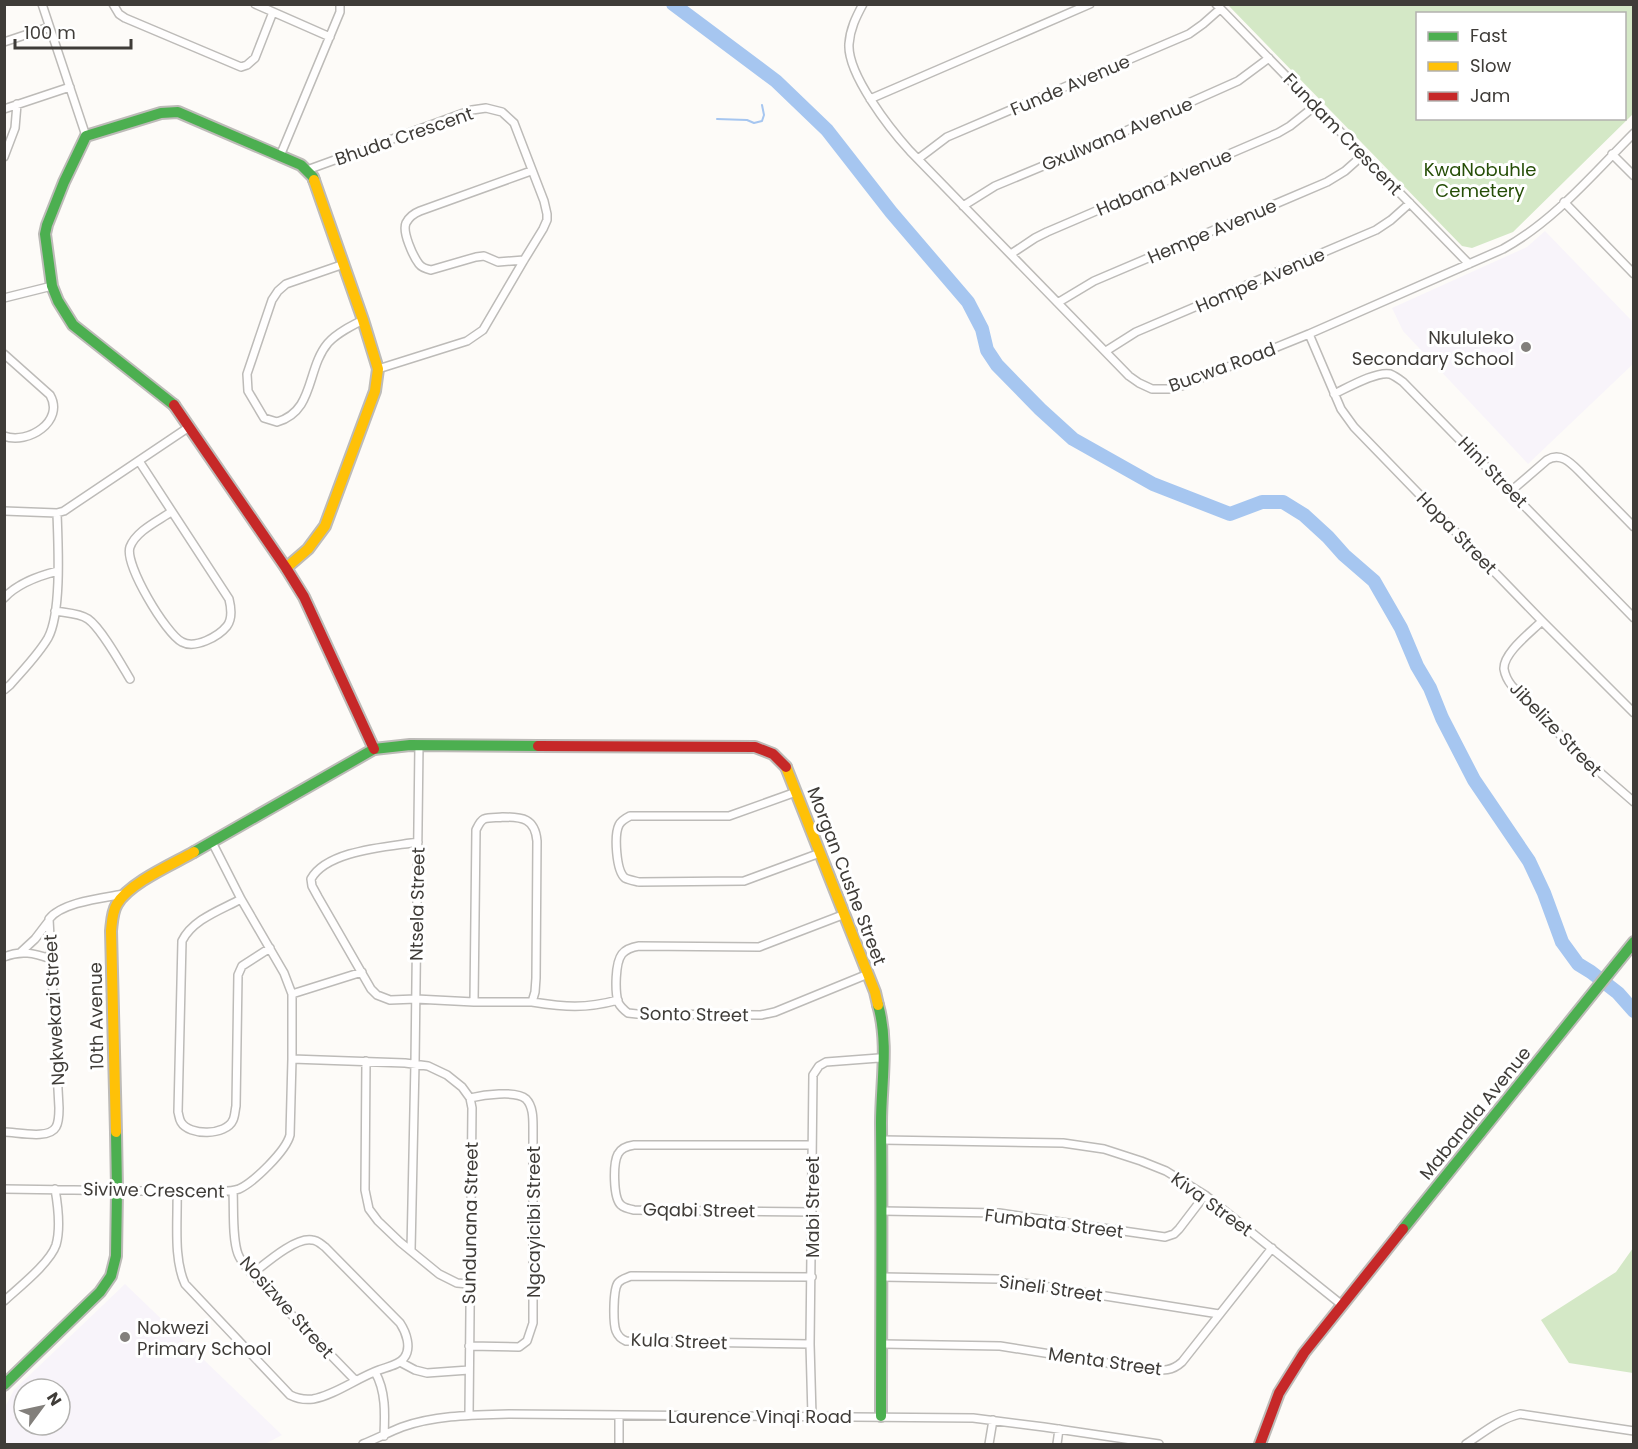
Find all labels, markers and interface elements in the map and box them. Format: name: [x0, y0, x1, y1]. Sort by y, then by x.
scale bar: [15, 12, 130, 50]
legend: [1416, 12, 1626, 120]
text: 100 m: [24, 20, 76, 45]
text: Fast: [1470, 23, 1507, 48]
street label: Funde Avenue: [1006, 49, 1134, 121]
text: Slow: [1470, 53, 1512, 78]
street label: Fundam Crescent: [1278, 67, 1408, 201]
text: Jam: [1470, 83, 1510, 108]
street label: Gxulwana Avenue: [1038, 91, 1196, 177]
street label: Bhuda Crescent: [332, 101, 476, 171]
street label: Habana Avenue: [1092, 142, 1236, 222]
park label: KwaNobuhle Cemetery: [1424, 157, 1536, 203]
street label: Hempe Avenue: [1144, 193, 1280, 269]
street label: Hompe Avenue: [1191, 241, 1329, 319]
place label: Nkululeko Secondary School: [1352, 325, 1514, 371]
street label: Bucwa Road: [1165, 336, 1279, 398]
marker: Nkululeko Secondary School: [1519, 340, 1533, 354]
street label: Hini Street: [1453, 431, 1533, 513]
street label: Hopa Street: [1411, 486, 1503, 580]
street label: Jibelize Street: [1504, 676, 1608, 782]
street label: Morgan Cushe Street: [801, 783, 893, 969]
street label: Ntsela Street: [404, 847, 430, 961]
street label: Ngkwekazi Street: [38, 934, 70, 1086]
street label: 10th Avenue: [83, 962, 109, 1070]
street label: Sonto Street: [639, 1001, 749, 1027]
street label: Mabandla Avenue: [1413, 1041, 1537, 1185]
street label: Sundunana Street: [456, 1142, 484, 1304]
street label: Ngcayicibi Street: [521, 1146, 546, 1298]
street label: Mabi Street: [800, 1156, 825, 1258]
street label: Kiva Street: [1166, 1166, 1258, 1242]
street label: Siviwe Crescent: [83, 1176, 225, 1204]
street label: Gqabi Street: [643, 1197, 755, 1223]
street label: Fumbata Street: [983, 1202, 1125, 1244]
street label: Nosizwe Street: [234, 1250, 340, 1364]
street label: Sineli Street: [998, 1268, 1104, 1308]
place label: Nokwezi Primary School: [137, 1315, 271, 1361]
street label: Kula Street: [630, 1327, 728, 1355]
marker: Nokwezi Primary School: [118, 1330, 132, 1344]
street label: Menta Street: [1047, 1341, 1163, 1381]
north arrow: [12, 1377, 72, 1437]
text: N: [41, 1388, 67, 1410]
street label: Laurence Vinqi Road: [668, 1404, 852, 1429]

